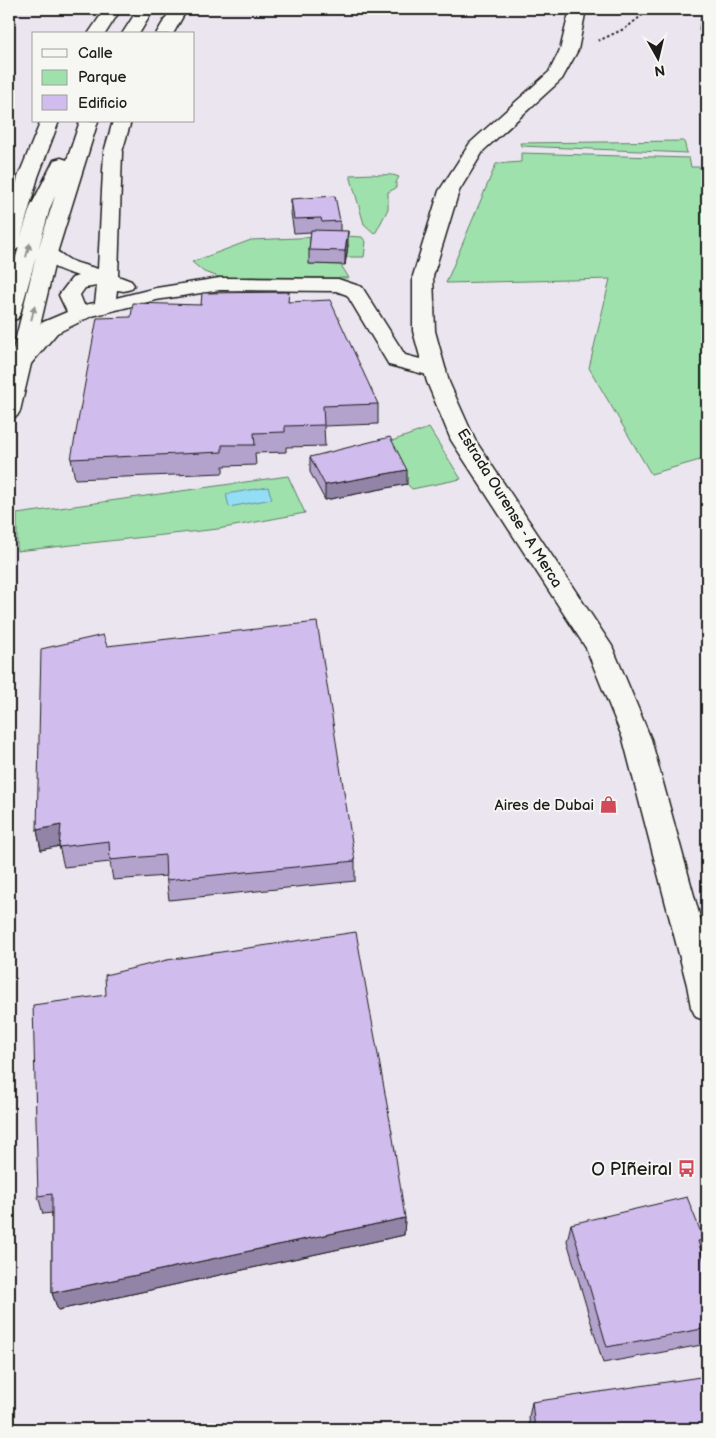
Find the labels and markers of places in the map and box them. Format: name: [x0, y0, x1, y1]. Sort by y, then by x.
shop icon: Aires de Dubai: [598, 795, 618, 815]
place label: Aires de Dubai: [495, 796, 594, 815]
place label: O PIñeiral: [591, 1159, 672, 1180]
bus stop icon: O PIñeiral: [676, 1159, 696, 1179]

